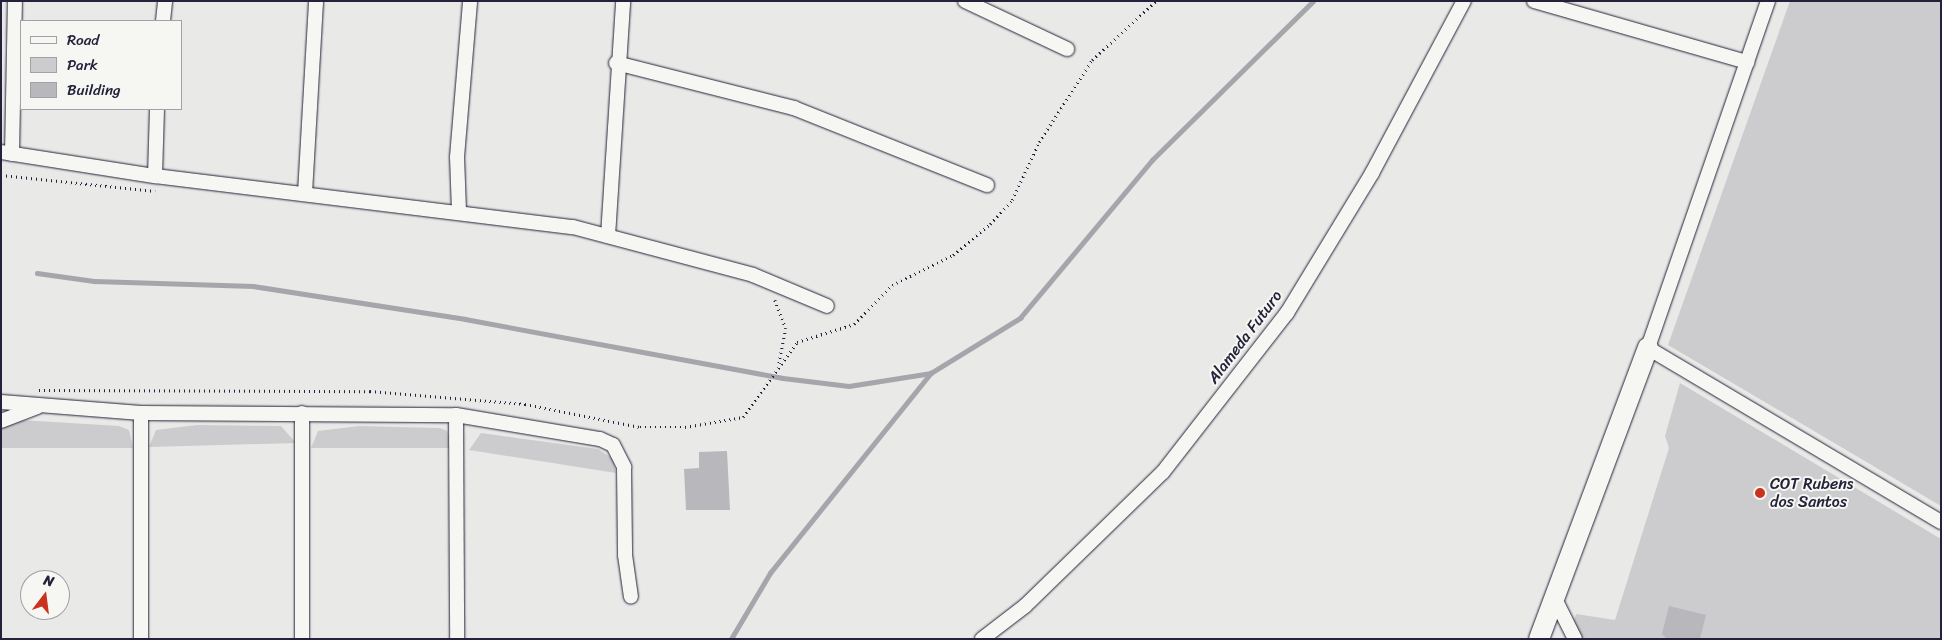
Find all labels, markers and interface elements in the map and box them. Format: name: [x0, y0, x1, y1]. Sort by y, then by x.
legend: [20, 20, 182, 110]
text: Road: [67, 27, 99, 53]
text: Park: [67, 52, 98, 78]
text: Building: [67, 77, 121, 103]
street label: Alameda Futuro: [1204, 287, 1286, 387]
place label: COT Rubens dos Santos: [1770, 474, 1853, 512]
marker: COT Rubens dos Santos: [1754, 487, 1766, 499]
text: N: [41, 568, 57, 594]
north arrow: [20, 570, 70, 620]

